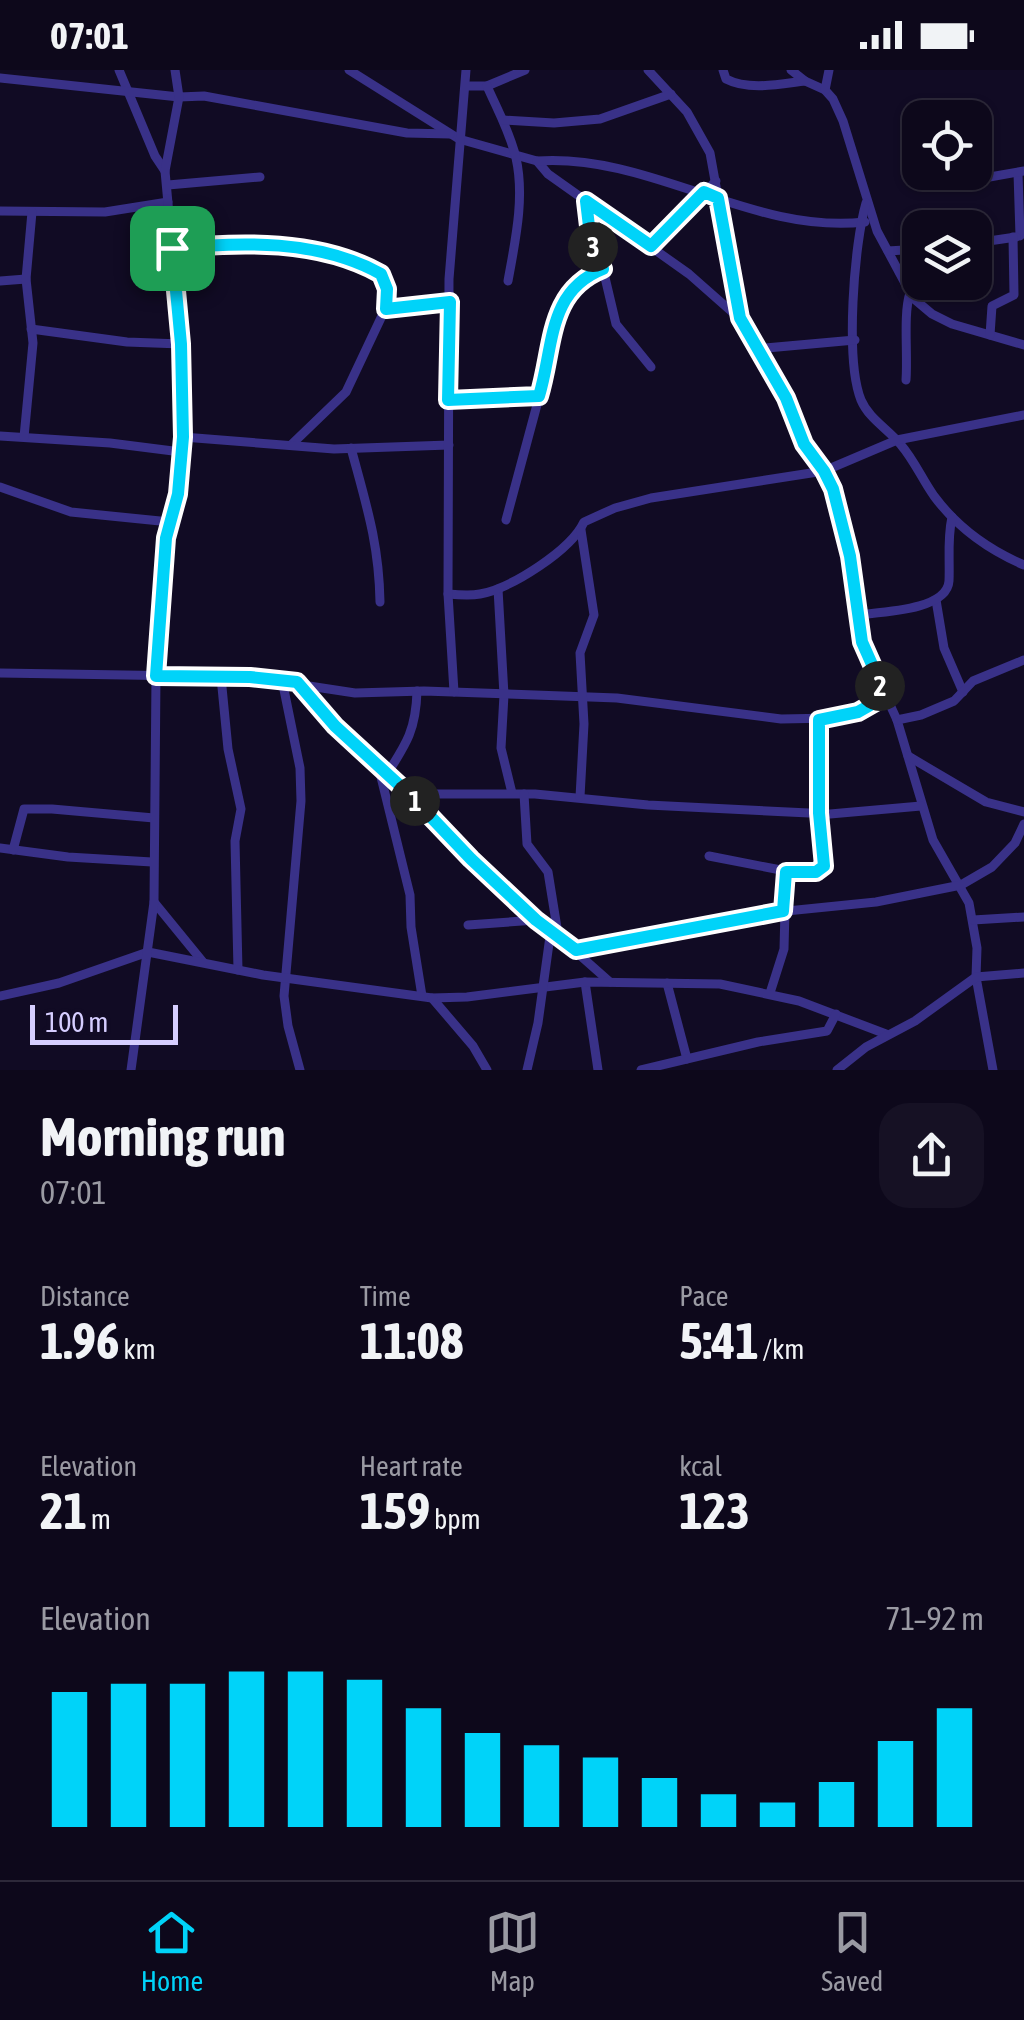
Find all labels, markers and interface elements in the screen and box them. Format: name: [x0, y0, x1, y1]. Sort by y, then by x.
text: 07:01: [50, 14, 129, 57]
map controls: [902, 100, 992, 300]
button: locate: [902, 100, 992, 190]
pin: [130, 206, 215, 291]
button: layers: [902, 210, 992, 300]
icon: arrive: [145, 221, 200, 276]
pin: 3: [568, 222, 618, 272]
text: 3: [586, 231, 600, 263]
pin: 2: [855, 661, 905, 711]
text: 2: [873, 670, 887, 702]
pin: 1: [390, 776, 440, 826]
text: 1: [408, 785, 422, 817]
scale bar: [30, 1000, 178, 1044]
text: 100 m: [45, 1006, 108, 1038]
button: share: [879, 1103, 984, 1208]
text: Morning run: [40, 1105, 286, 1168]
text: 07:01: [40, 1174, 107, 1211]
text: Distance: [40, 1280, 130, 1312]
text: Time: [360, 1280, 411, 1312]
text: Pace: [679, 1280, 729, 1312]
text: 1.96: [40, 1312, 119, 1370]
text: 11:08: [360, 1312, 464, 1370]
text: 5:41: [679, 1312, 759, 1370]
text: km: [119, 1333, 156, 1365]
text: /km: [759, 1333, 805, 1365]
text: Elevation: [40, 1450, 137, 1482]
text: Heart rate: [360, 1450, 463, 1482]
text: kcal: [679, 1450, 722, 1482]
text: 21: [40, 1482, 87, 1540]
text: 159: [360, 1482, 430, 1540]
text: 123: [679, 1482, 750, 1540]
text: m: [87, 1503, 111, 1535]
text: bpm: [430, 1503, 481, 1535]
text: Elevation: [40, 1600, 151, 1637]
text: 71–92 m: [885, 1600, 984, 1637]
tab: Home: [141, 1905, 203, 1997]
tab: Map: [485, 1905, 540, 1997]
tab: Saved: [821, 1905, 883, 1997]

